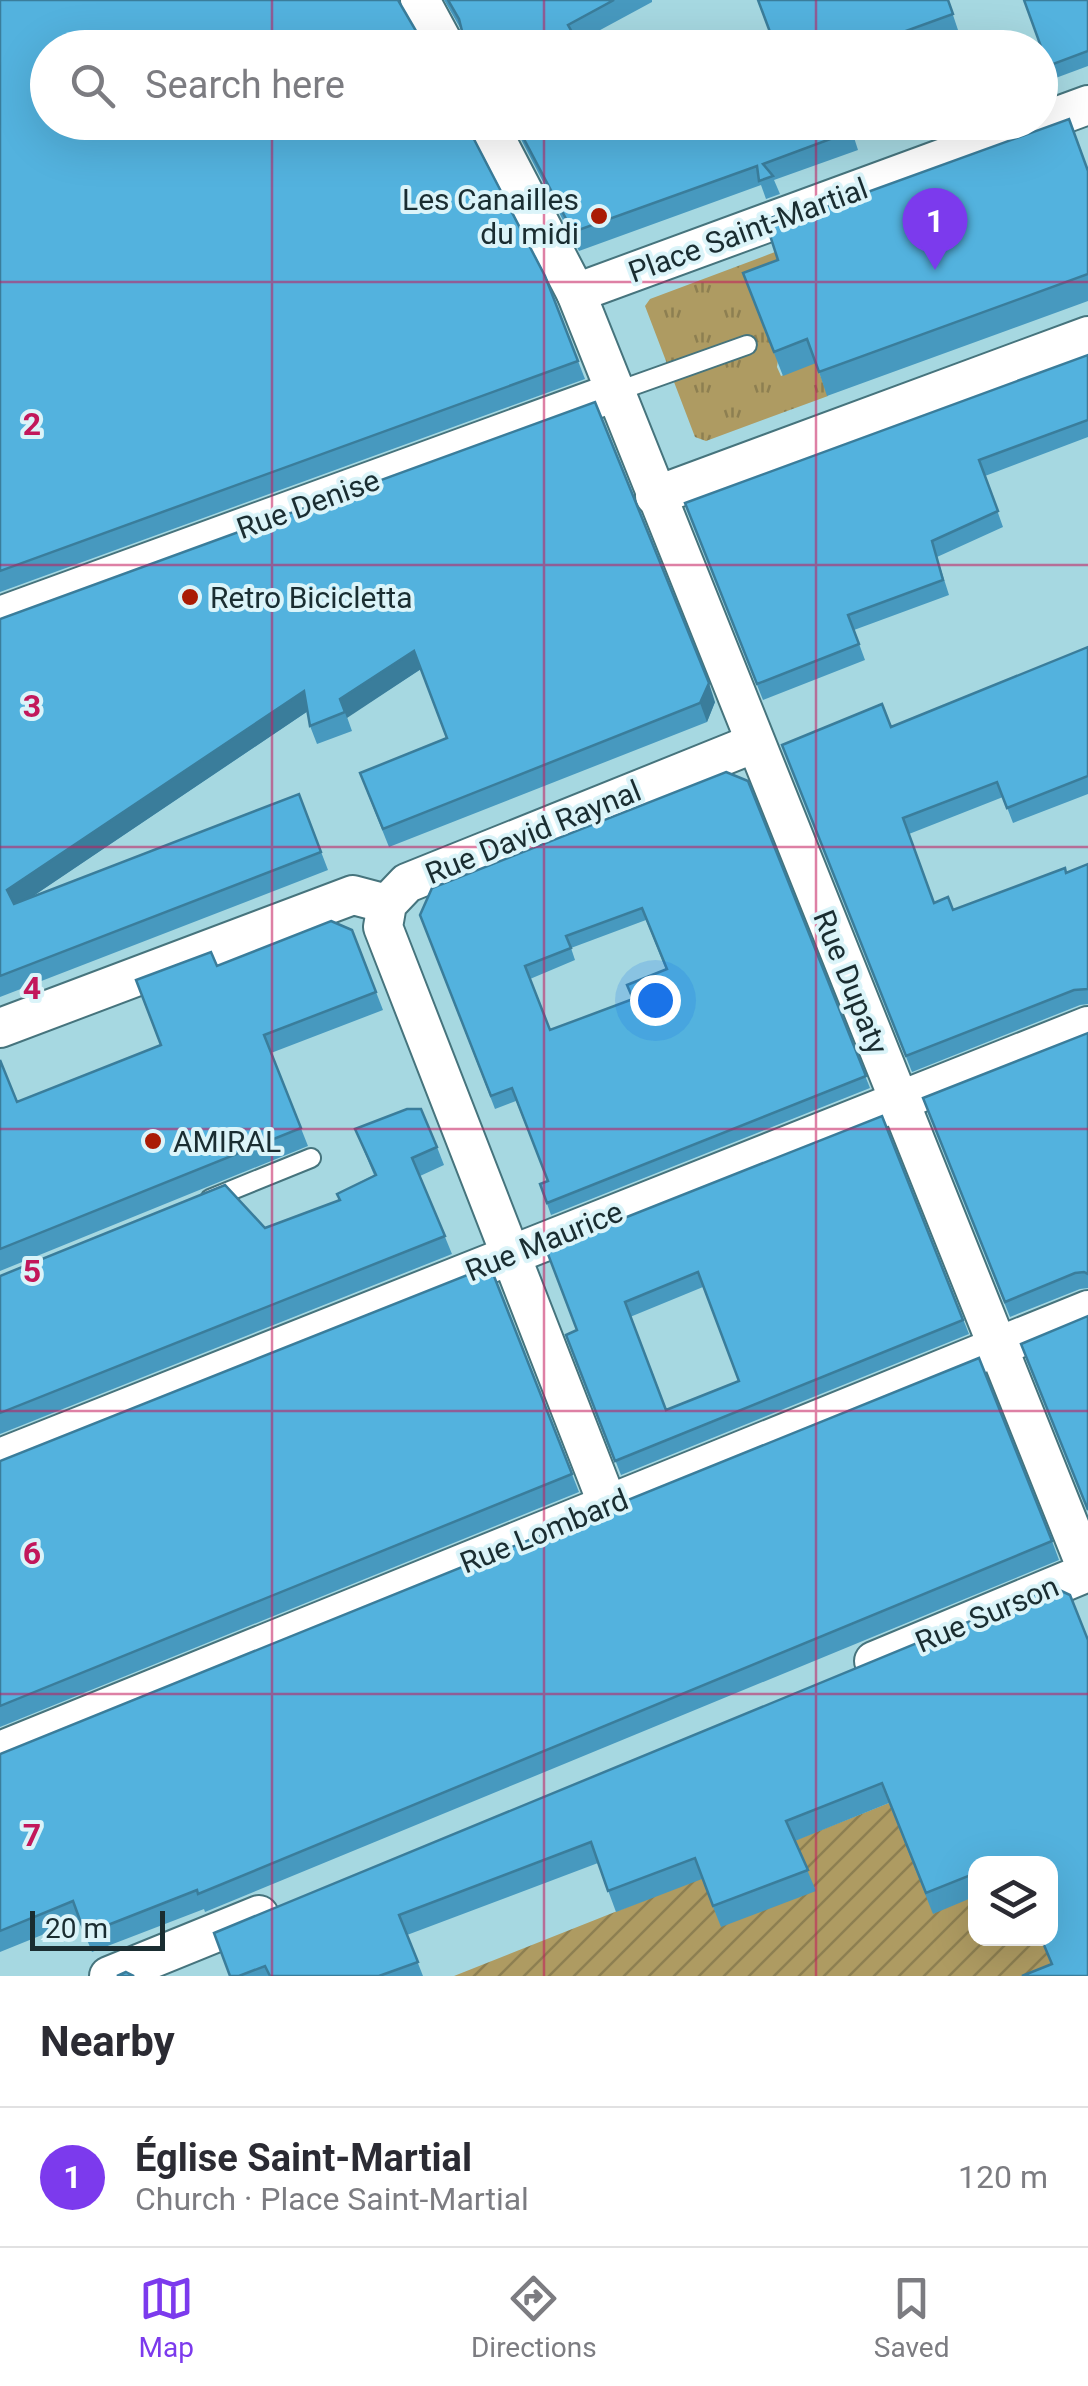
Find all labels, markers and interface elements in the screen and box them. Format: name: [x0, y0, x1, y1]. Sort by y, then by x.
search box: [30, 30, 1058, 140]
icon: search: [65, 58, 120, 113]
text: Search here: [145, 63, 345, 107]
street label: Place Saint-Martial: [624, 170, 872, 290]
place label: Les Canailles du midi: [402, 182, 579, 251]
pin: 1: [902, 188, 968, 270]
marker: Les Canailles du midi: [588, 205, 610, 227]
text: 2: [23, 405, 41, 443]
street label: Rue Denise: [232, 462, 384, 546]
place label: Retro Bicicletta: [210, 580, 412, 615]
marker: Retro Bicicletta: [179, 586, 201, 608]
text: 3: [23, 687, 41, 725]
street label: Rue David Raynal: [420, 773, 646, 891]
street label: Rue Dupaty: [806, 905, 896, 1059]
text: 4: [23, 969, 41, 1007]
your location: [630, 975, 681, 1026]
place label: AMIRAL: [173, 1124, 281, 1159]
marker: AMIRAL: [142, 1130, 164, 1152]
street label: Rue Maurice: [460, 1194, 628, 1288]
text: 5: [23, 1252, 41, 1290]
street label: Rue Lombard: [455, 1481, 633, 1581]
text: 6: [23, 1534, 41, 1572]
street label: Rue Surson: [910, 1568, 1064, 1660]
text: 7: [23, 1816, 41, 1854]
map controls: [968, 1856, 1058, 1946]
button: layers: [968, 1856, 1058, 1946]
scale bar: [30, 1906, 165, 1950]
text: 20 m: [45, 1912, 108, 1945]
text: Nearby: [40, 2017, 175, 2066]
text: Église Saint-Martial: [135, 2136, 472, 2180]
text: 1: [63, 2158, 82, 2196]
text: 120 m: [958, 2158, 1048, 2196]
text: Church · Place Saint-Martial: [135, 2180, 529, 2218]
tab: Map: [139, 2271, 194, 2364]
tab: Directions: [471, 2271, 597, 2364]
tab: Saved: [874, 2271, 949, 2364]

